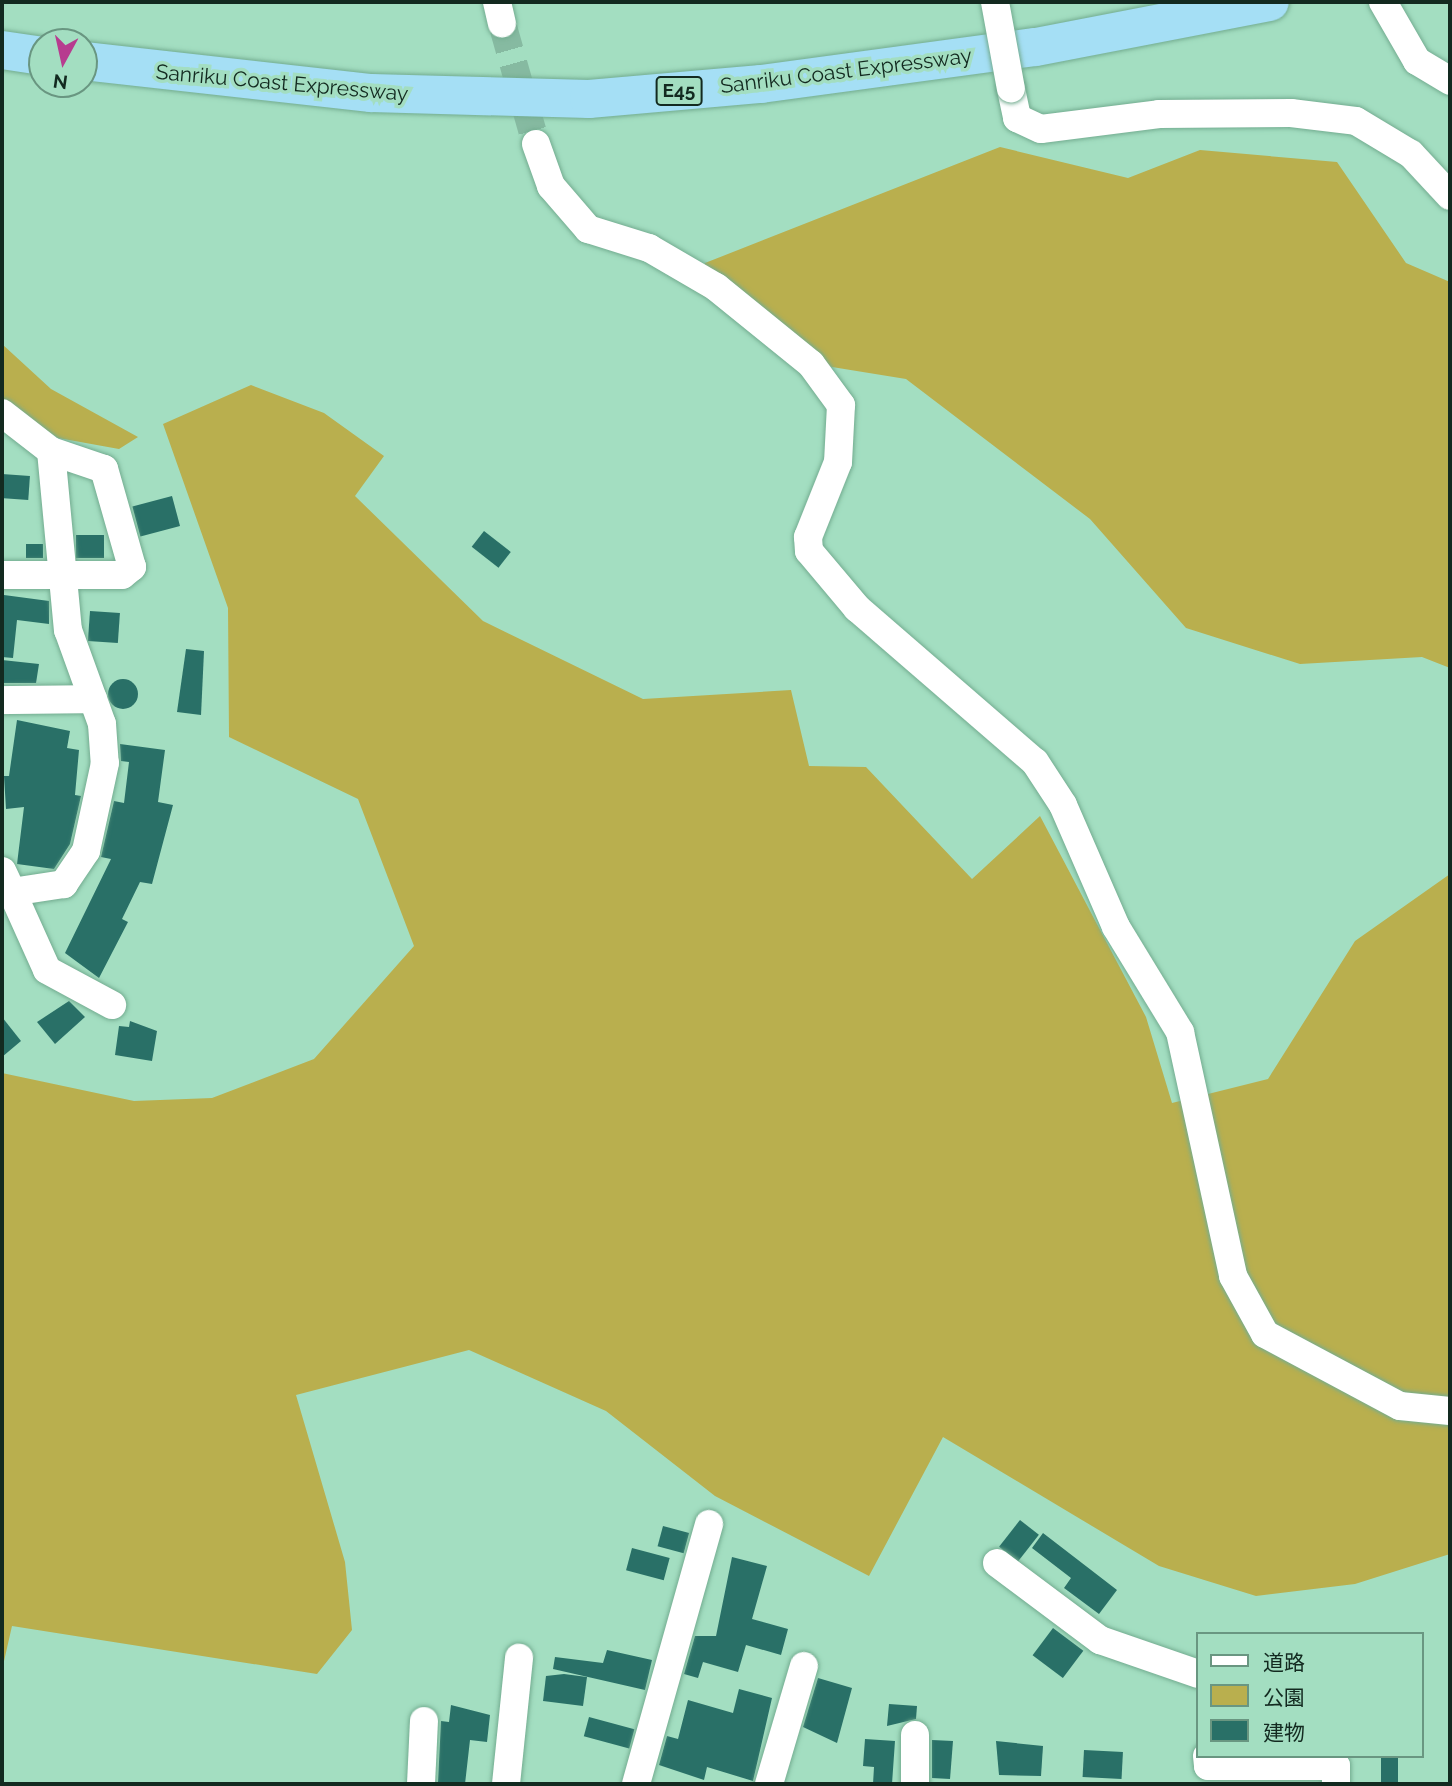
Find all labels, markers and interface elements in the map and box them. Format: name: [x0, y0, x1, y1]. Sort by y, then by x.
north arrow: [28, 28, 98, 98]
street label: Sanriku Coast Expressway: [719, 43, 973, 99]
street label: Sanriku Coast Expressway: [155, 59, 409, 107]
text: N: [52, 70, 69, 94]
road number: E45: [654, 76, 704, 106]
legend: [1196, 1632, 1424, 1758]
text: 道路: [1263, 1650, 1305, 1675]
text: 公園: [1263, 1685, 1305, 1710]
text: 建物: [1263, 1720, 1305, 1745]

